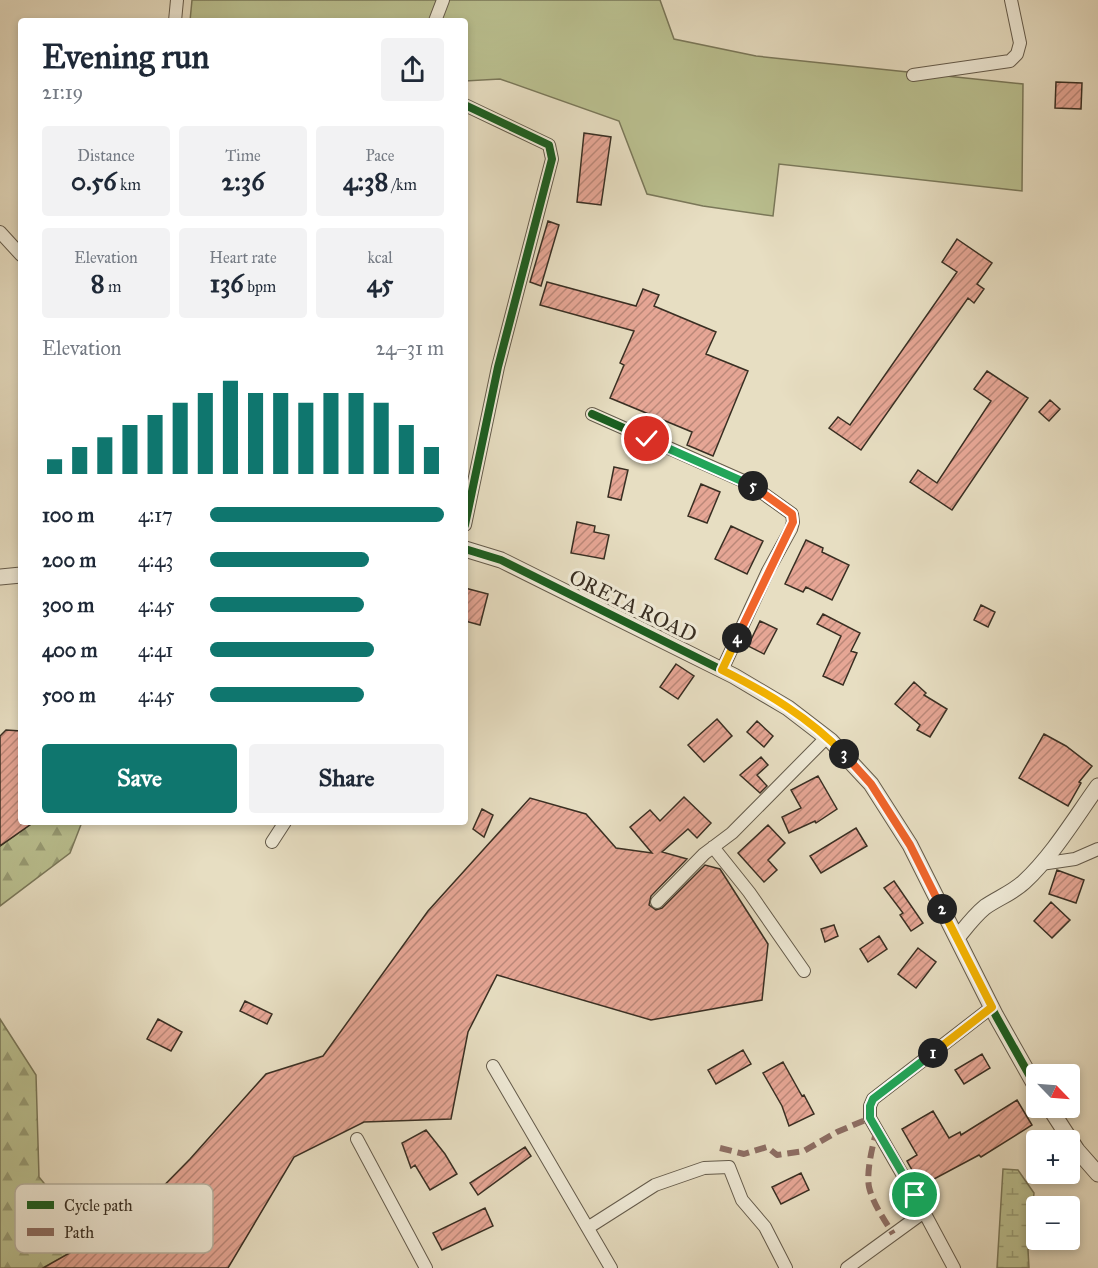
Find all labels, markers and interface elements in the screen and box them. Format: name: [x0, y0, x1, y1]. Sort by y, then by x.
text: Evening run: [42, 37, 209, 77]
button: share: [381, 38, 444, 101]
text: 21:19: [42, 80, 83, 104]
text: Distance: [77, 146, 135, 165]
text: Time: [225, 146, 261, 165]
text: Pace: [365, 146, 395, 165]
text: 0.56: [71, 165, 117, 197]
text: 2:36: [221, 165, 265, 197]
text: 4:38: [343, 165, 388, 197]
text: km: [117, 175, 141, 194]
text: /km: [388, 175, 417, 194]
text: Elevation: [74, 248, 138, 267]
text: Heart rate: [209, 248, 277, 267]
text: kcal: [367, 248, 393, 267]
text: 8: [91, 267, 104, 299]
text: 136: [210, 267, 244, 299]
text: 45: [367, 267, 393, 299]
text: m: [104, 277, 121, 296]
text: bpm: [244, 277, 276, 296]
text: Elevation: [42, 336, 121, 360]
text: 24–31 m: [376, 336, 444, 360]
pin: [621, 413, 672, 464]
icon: check: [630, 422, 663, 455]
pin: 5: [738, 471, 768, 501]
text: 5: [749, 476, 757, 495]
text: 100 m: [42, 503, 94, 527]
text: 4:17: [138, 503, 173, 527]
text: 200 m: [42, 548, 96, 572]
text: 4:43: [138, 548, 173, 572]
street label: ORETA ROAD: [565, 564, 701, 648]
text: 300 m: [42, 593, 94, 617]
text: 4:45: [138, 593, 175, 617]
pin: 4: [722, 623, 752, 653]
text: 4: [733, 628, 741, 647]
text: 400 m: [42, 638, 98, 662]
text: 4:41: [138, 638, 173, 662]
text: 500 m: [42, 683, 96, 707]
text: 4:45: [138, 683, 175, 707]
pin: 3: [829, 739, 859, 769]
button: Save: [42, 744, 237, 813]
button: Share: [249, 744, 444, 813]
text: 3: [841, 744, 847, 763]
pin: 2: [927, 894, 957, 924]
text: 2: [938, 899, 946, 918]
pin: 1: [918, 1038, 948, 1068]
text: 1: [930, 1043, 936, 1062]
north arrow: [1026, 1064, 1080, 1118]
map controls: [1026, 1064, 1080, 1250]
button: +: [1026, 1130, 1080, 1184]
pin: [889, 1169, 940, 1220]
icon: arrive: [898, 1178, 931, 1211]
legend: [15, 1184, 213, 1253]
text: Cycle path: [64, 1196, 133, 1215]
button: −: [1026, 1196, 1080, 1250]
text: Path: [64, 1223, 94, 1242]

